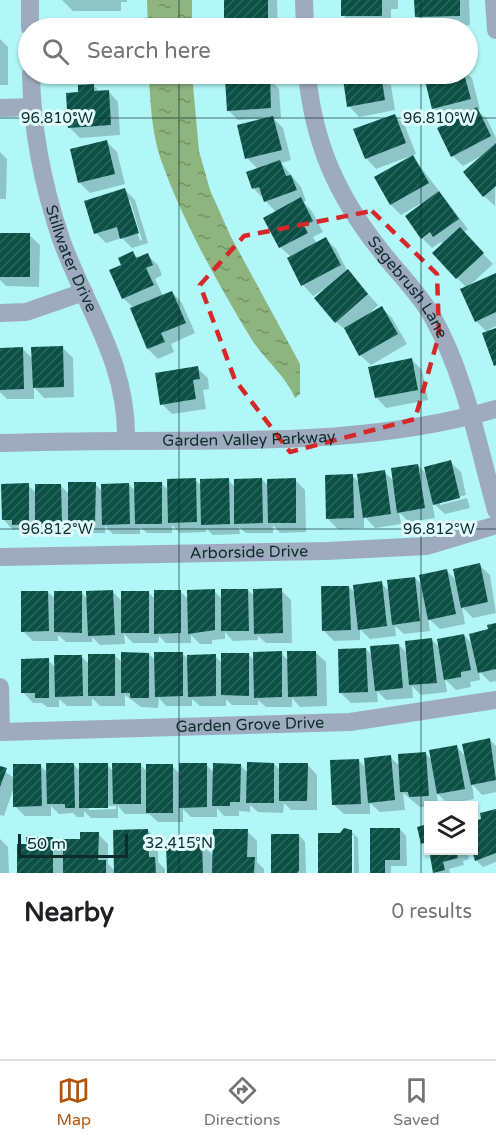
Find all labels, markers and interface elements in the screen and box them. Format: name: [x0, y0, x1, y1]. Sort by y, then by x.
search box: [18, 18, 478, 84]
icon: search: [39, 35, 72, 68]
text: Search here: [87, 38, 211, 64]
text: 96.810°W: [21, 109, 93, 127]
text: 96.810°W: [403, 109, 475, 127]
street label: Stillwater Drive: [41, 203, 101, 315]
street label: Sagebrush Lane: [363, 232, 452, 341]
street label: Garden Valley Parkway: [162, 426, 337, 451]
text: 96.812°W: [21, 520, 93, 538]
text: 96.812°W: [403, 520, 475, 538]
street label: Arborside Drive: [190, 541, 308, 564]
street label: Garden Grove Drive: [175, 713, 325, 737]
map controls: [424, 801, 478, 855]
button: layers: [424, 801, 478, 855]
scale bar: [18, 831, 128, 858]
text: 50 m: [27, 834, 66, 854]
text: 32.415°N: [145, 834, 213, 852]
text: Nearby: [24, 897, 114, 928]
text: 0 results: [392, 900, 472, 924]
tab: Map: [56, 1074, 91, 1130]
tab: Directions: [204, 1074, 280, 1130]
tab: Saved: [393, 1074, 440, 1130]

